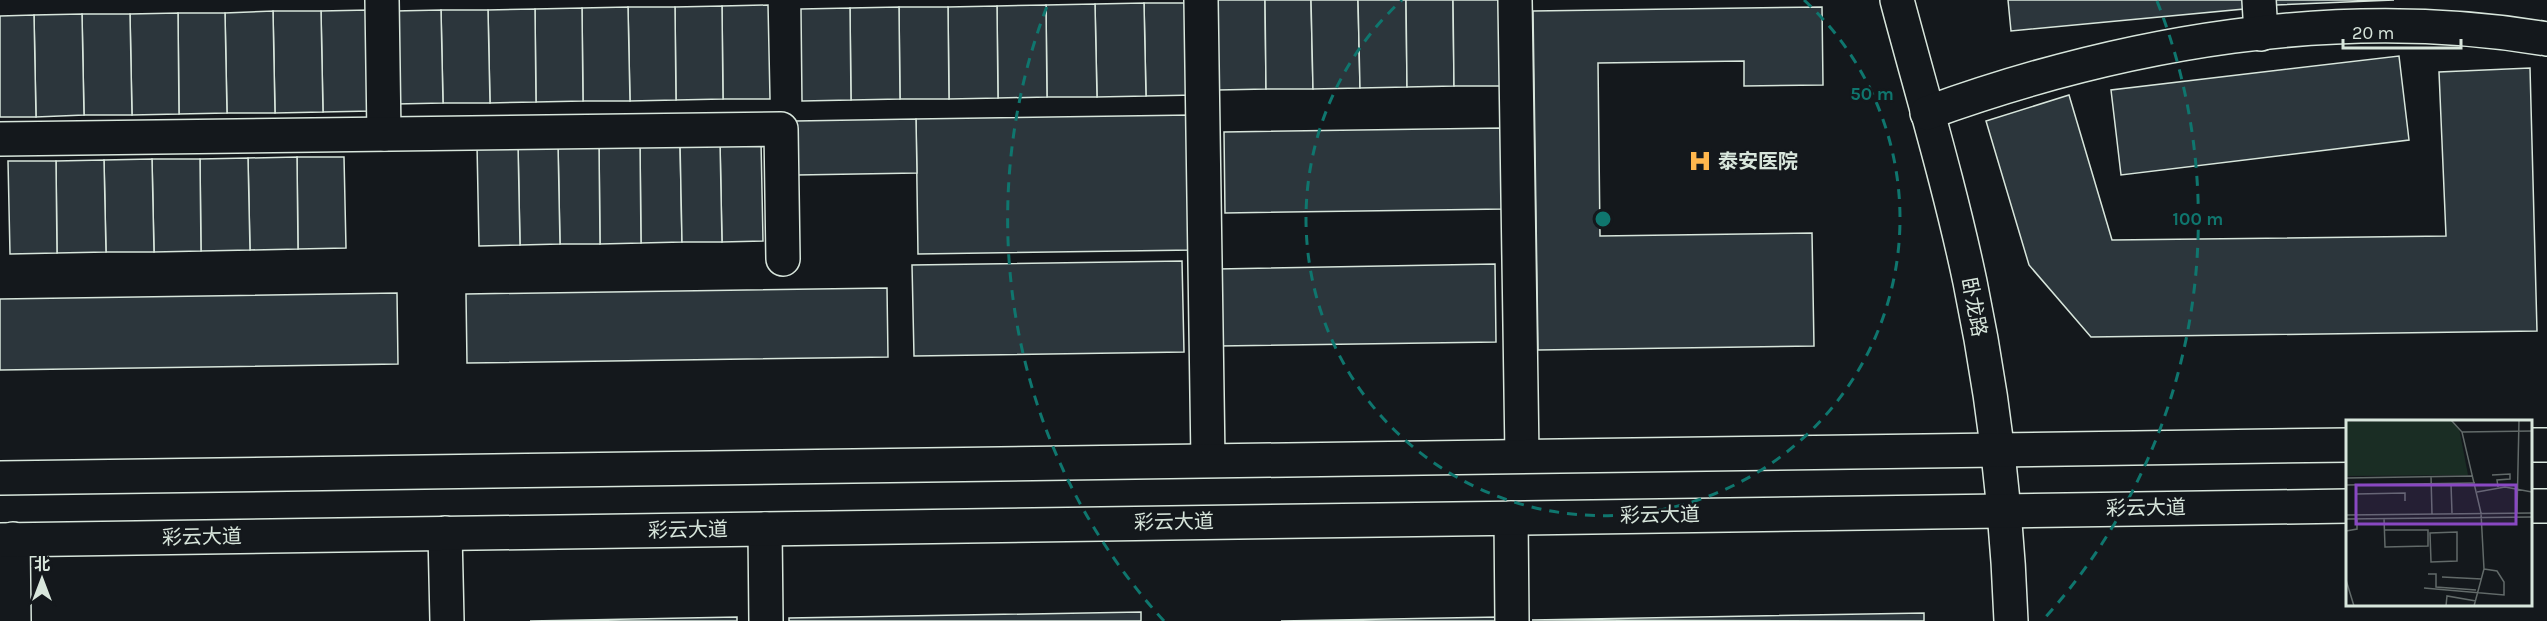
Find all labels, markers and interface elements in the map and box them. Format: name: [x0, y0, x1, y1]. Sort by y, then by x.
scale bar: [2343, 12, 2462, 50]
text: 20 m: [2352, 22, 2394, 44]
text: 50 m: [1850, 83, 1894, 105]
hospital icon: 泰安医院: [1687, 148, 1713, 174]
place label: 泰安医院: [1718, 150, 1798, 173]
text: 100 m: [2173, 208, 2223, 230]
centre of rings: [1593, 209, 1613, 229]
street label: 卧龙路: [1957, 275, 1991, 339]
inset map: [2346, 420, 2532, 606]
street label: 彩云大道: [2106, 496, 2186, 520]
street label: 彩云大道: [1620, 503, 1700, 527]
street label: 彩云大道: [1134, 510, 1214, 534]
street label: 彩云大道: [648, 518, 728, 542]
street label: 彩云大道: [162, 525, 242, 549]
north arrow: [12, 549, 72, 609]
text: 北: [34, 555, 50, 574]

